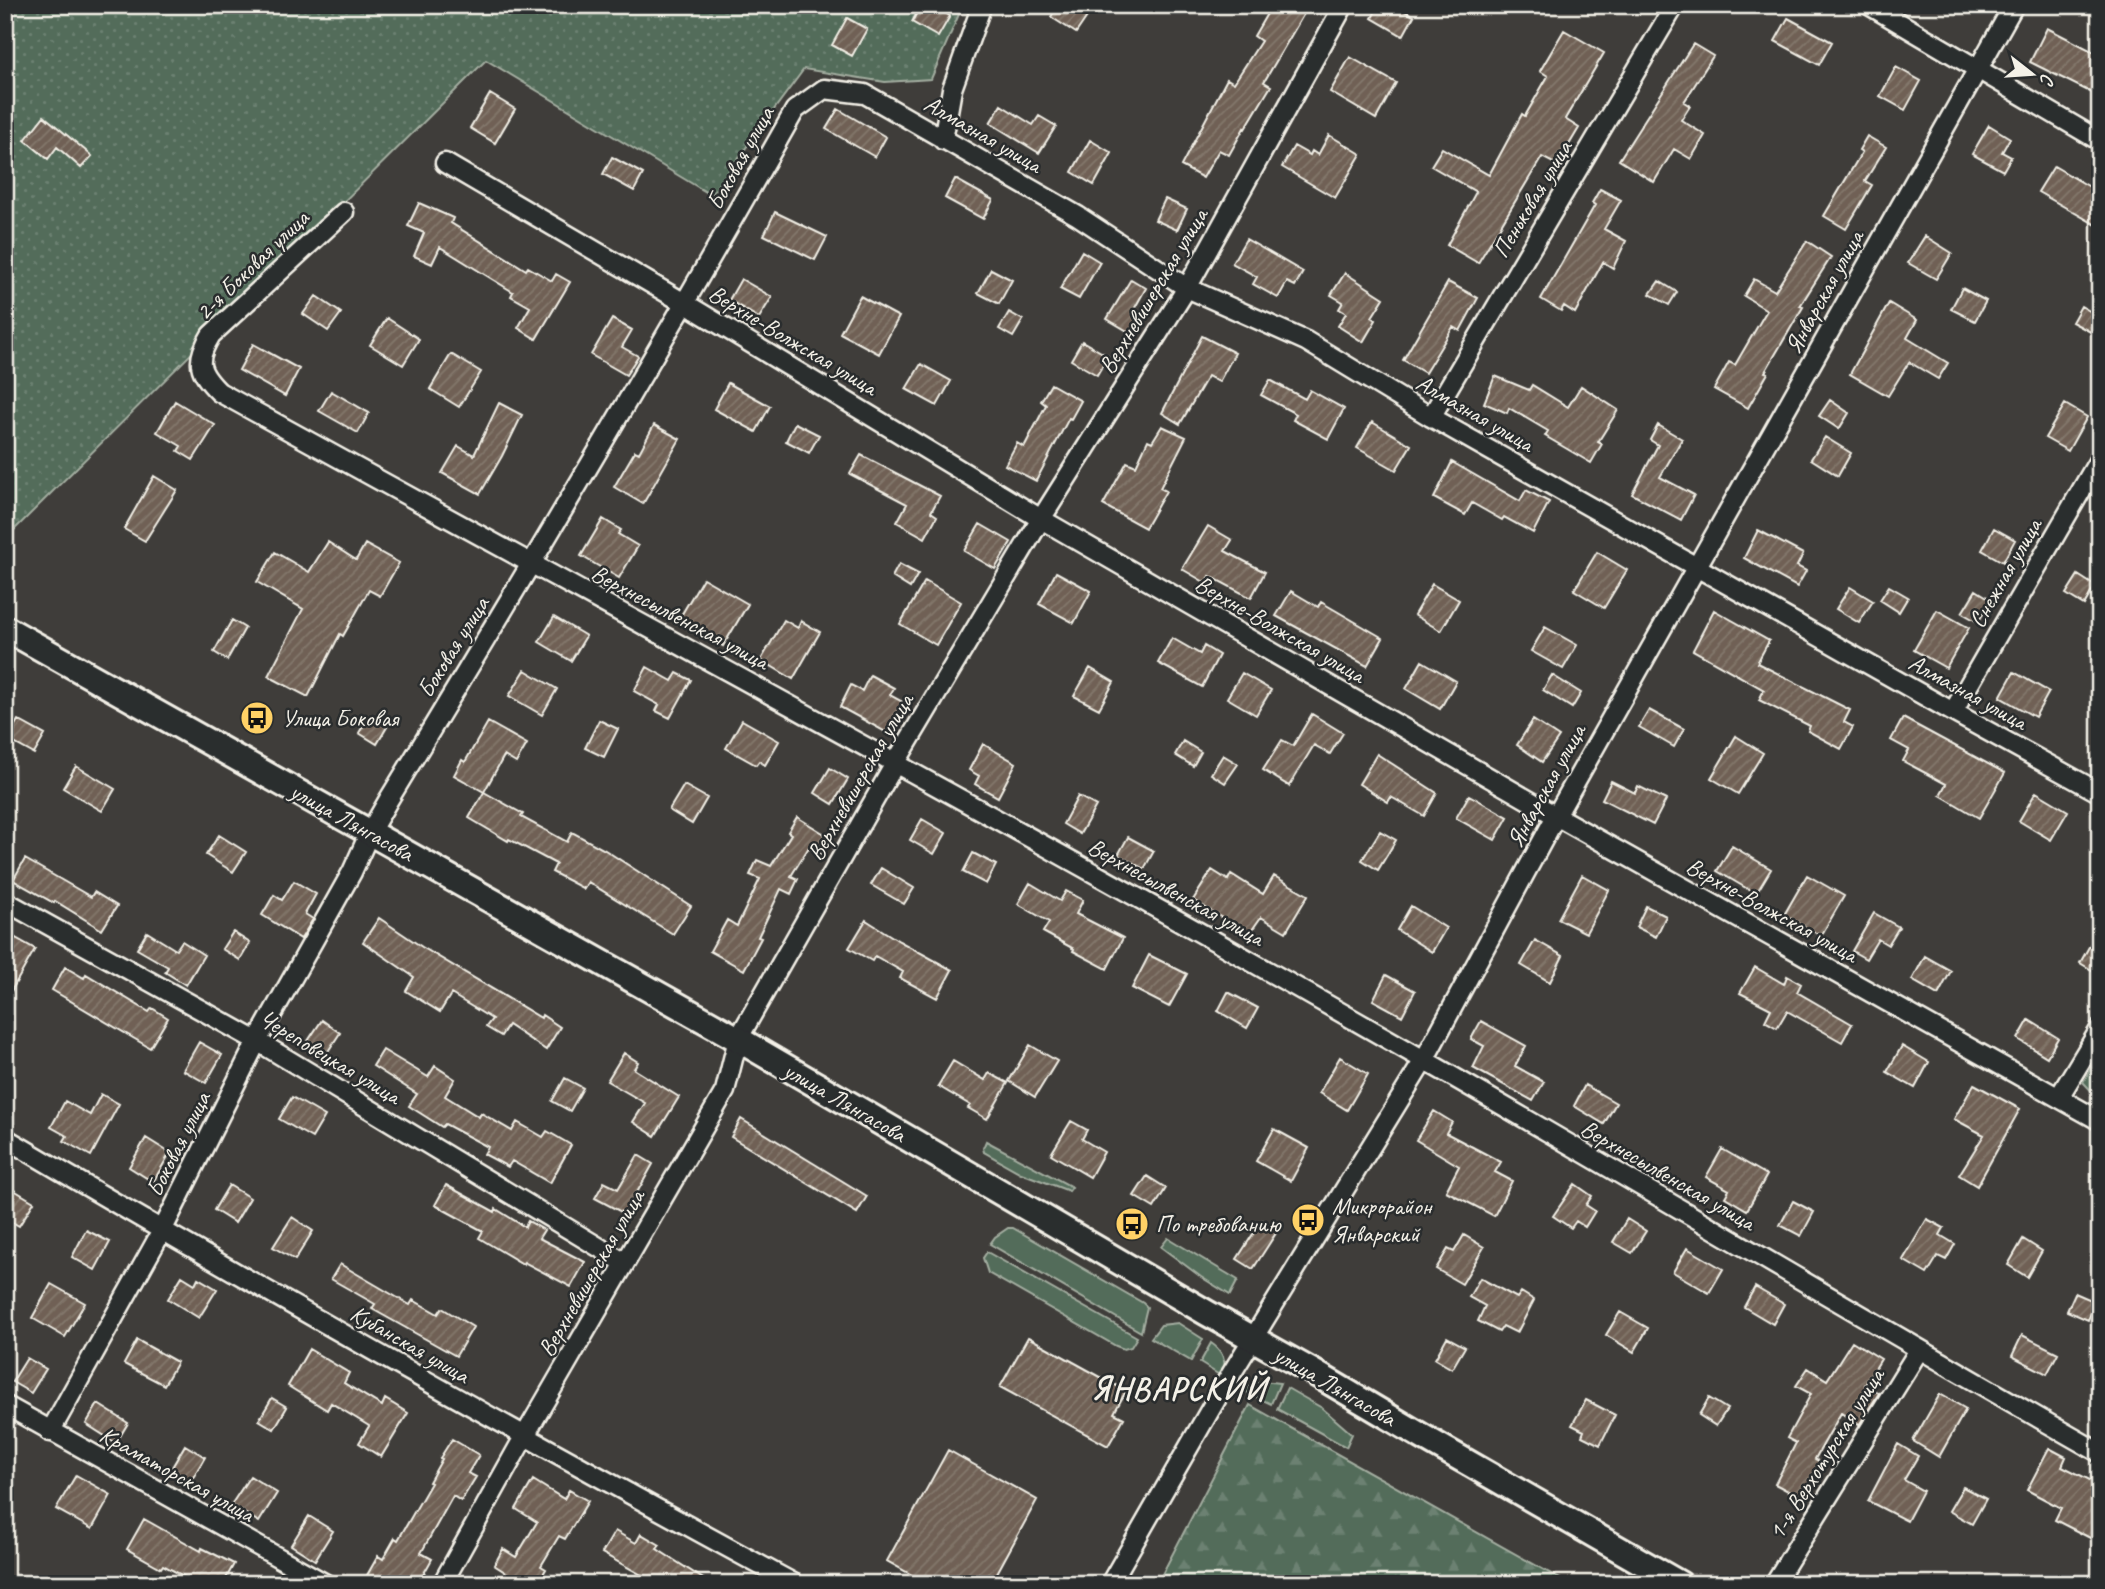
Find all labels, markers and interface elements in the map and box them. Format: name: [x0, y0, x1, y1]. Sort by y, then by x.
north arrow: [1996, 38, 2066, 108]
text: С: [2034, 71, 2060, 89]
street label: Алмазная улица: [919, 88, 1049, 181]
street label: Боковая улица: [699, 100, 781, 215]
street label: Пеньковая улица: [1485, 134, 1579, 263]
street label: Верхневишерская улица: [1092, 201, 1215, 379]
street label: 2-я Боковая улица: [189, 202, 316, 327]
street label: Январская улица: [1778, 223, 1871, 359]
street label: Верхне-Волжская улица: [703, 278, 884, 403]
street label: Алмазная улица: [1411, 367, 1541, 460]
street label: Снежная улица: [1962, 511, 2049, 633]
street label: Верхнесылвенская улица: [586, 558, 776, 677]
street label: Верхне-Волжская улица: [1190, 568, 1372, 691]
street label: Боковая улица: [410, 590, 497, 703]
street label: Алмазная улица: [1904, 647, 2034, 738]
street label: Верхневишерская улица: [800, 686, 921, 866]
bus stop icon: Улица Боковая: [238, 699, 276, 737]
place label: Улица Боковая: [282, 703, 400, 733]
street label: Январская улица: [1500, 717, 1593, 853]
street label: улица Лянгасова: [283, 775, 420, 869]
street label: Верхнесылвенская улица: [1083, 831, 1271, 954]
street label: Верхне-Волжская улица: [1681, 851, 1865, 970]
street label: Череповецкая улица: [254, 1003, 408, 1112]
street label: улица Лянгасова: [777, 1054, 913, 1150]
street label: Боковая улица: [139, 1085, 218, 1201]
street label: Верхнесылвенская улица: [1575, 1113, 1762, 1238]
street label: Верхневишерская улица: [531, 1182, 652, 1362]
place label: Микрорайон Январский: [1332, 1191, 1434, 1249]
bus stop icon: Микрорайон Январский: [1289, 1201, 1327, 1239]
bus stop icon: По требованию: [1113, 1205, 1151, 1243]
place label: По требованию: [1156, 1209, 1282, 1239]
street label: Кубанская улица: [345, 1298, 476, 1391]
street label: улица Лянгасова: [1267, 1338, 1403, 1434]
street label: 1-я Верхотурская улица: [1761, 1361, 1892, 1545]
district label: ЯНВАРСКИЙ: [1091, 1368, 1271, 1409]
street label: Краматорская улица: [95, 1419, 261, 1529]

